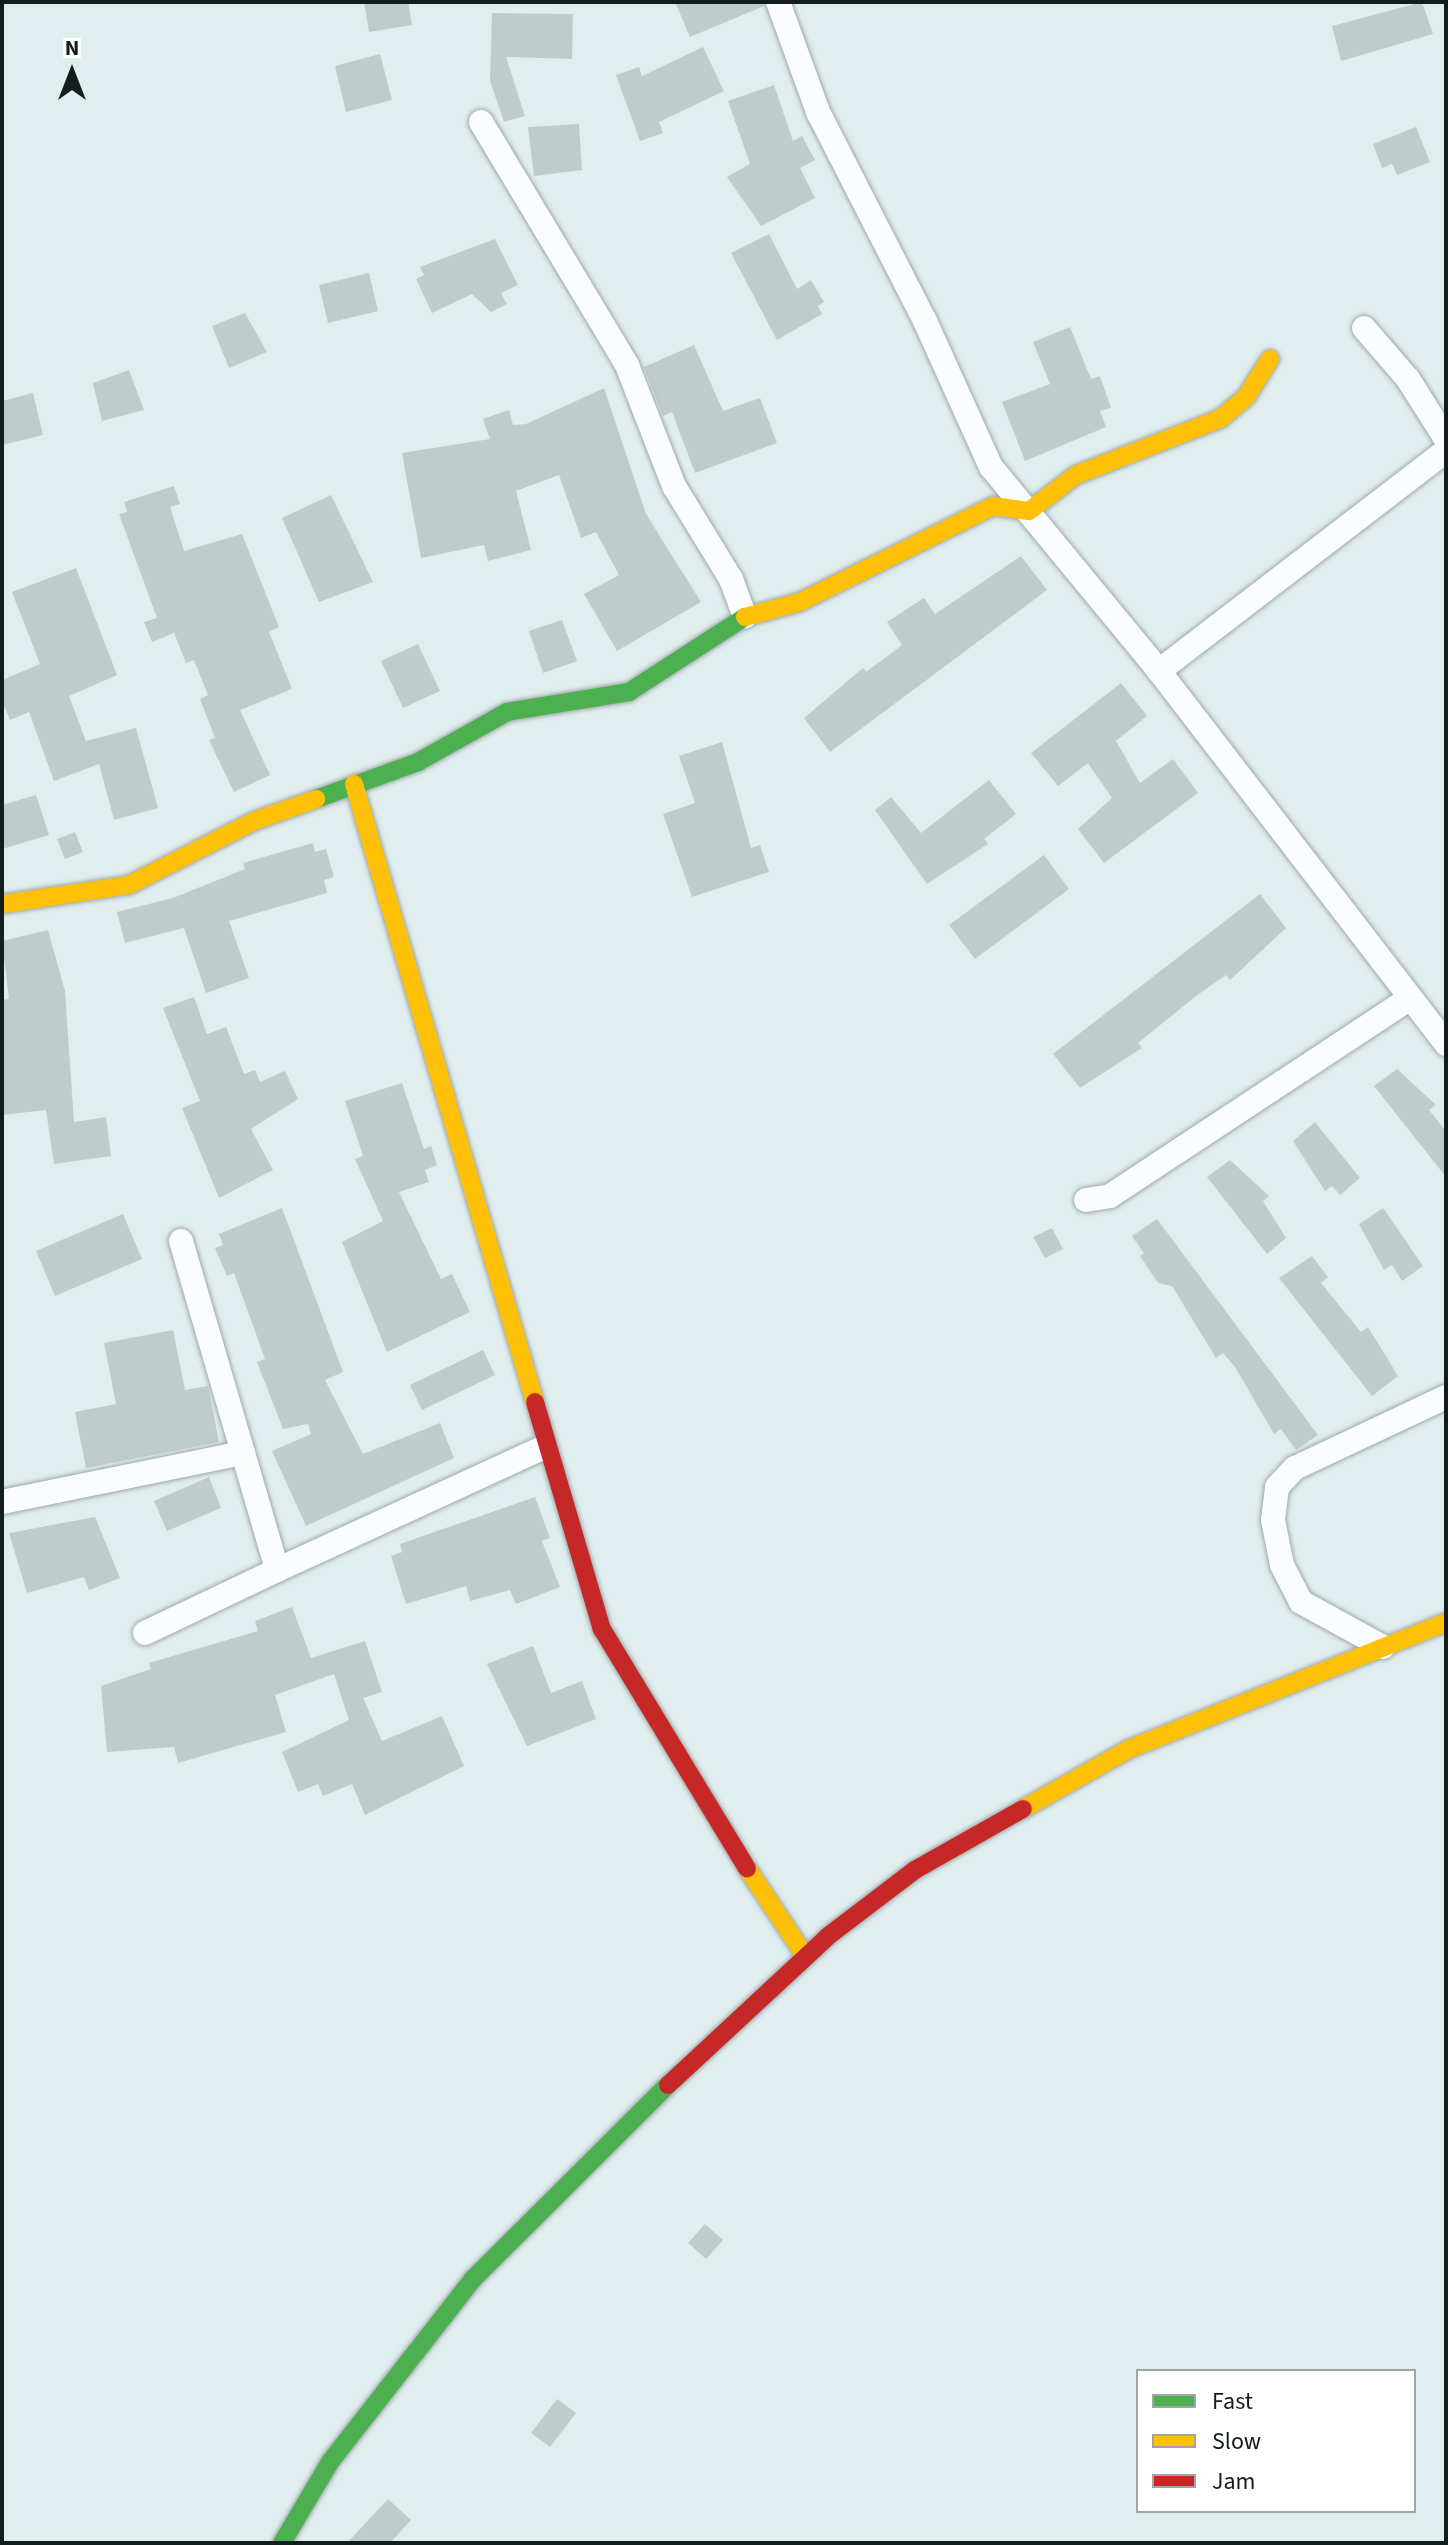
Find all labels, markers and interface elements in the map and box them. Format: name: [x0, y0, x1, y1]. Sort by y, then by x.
north arrow: [32, 32, 112, 112]
text: N: [65, 32, 79, 64]
legend: [1136, 2369, 1416, 2513]
text: Fast: [1212, 2384, 1253, 2419]
text: Slow: [1212, 2424, 1261, 2459]
text: Jam: [1212, 2464, 1256, 2499]

